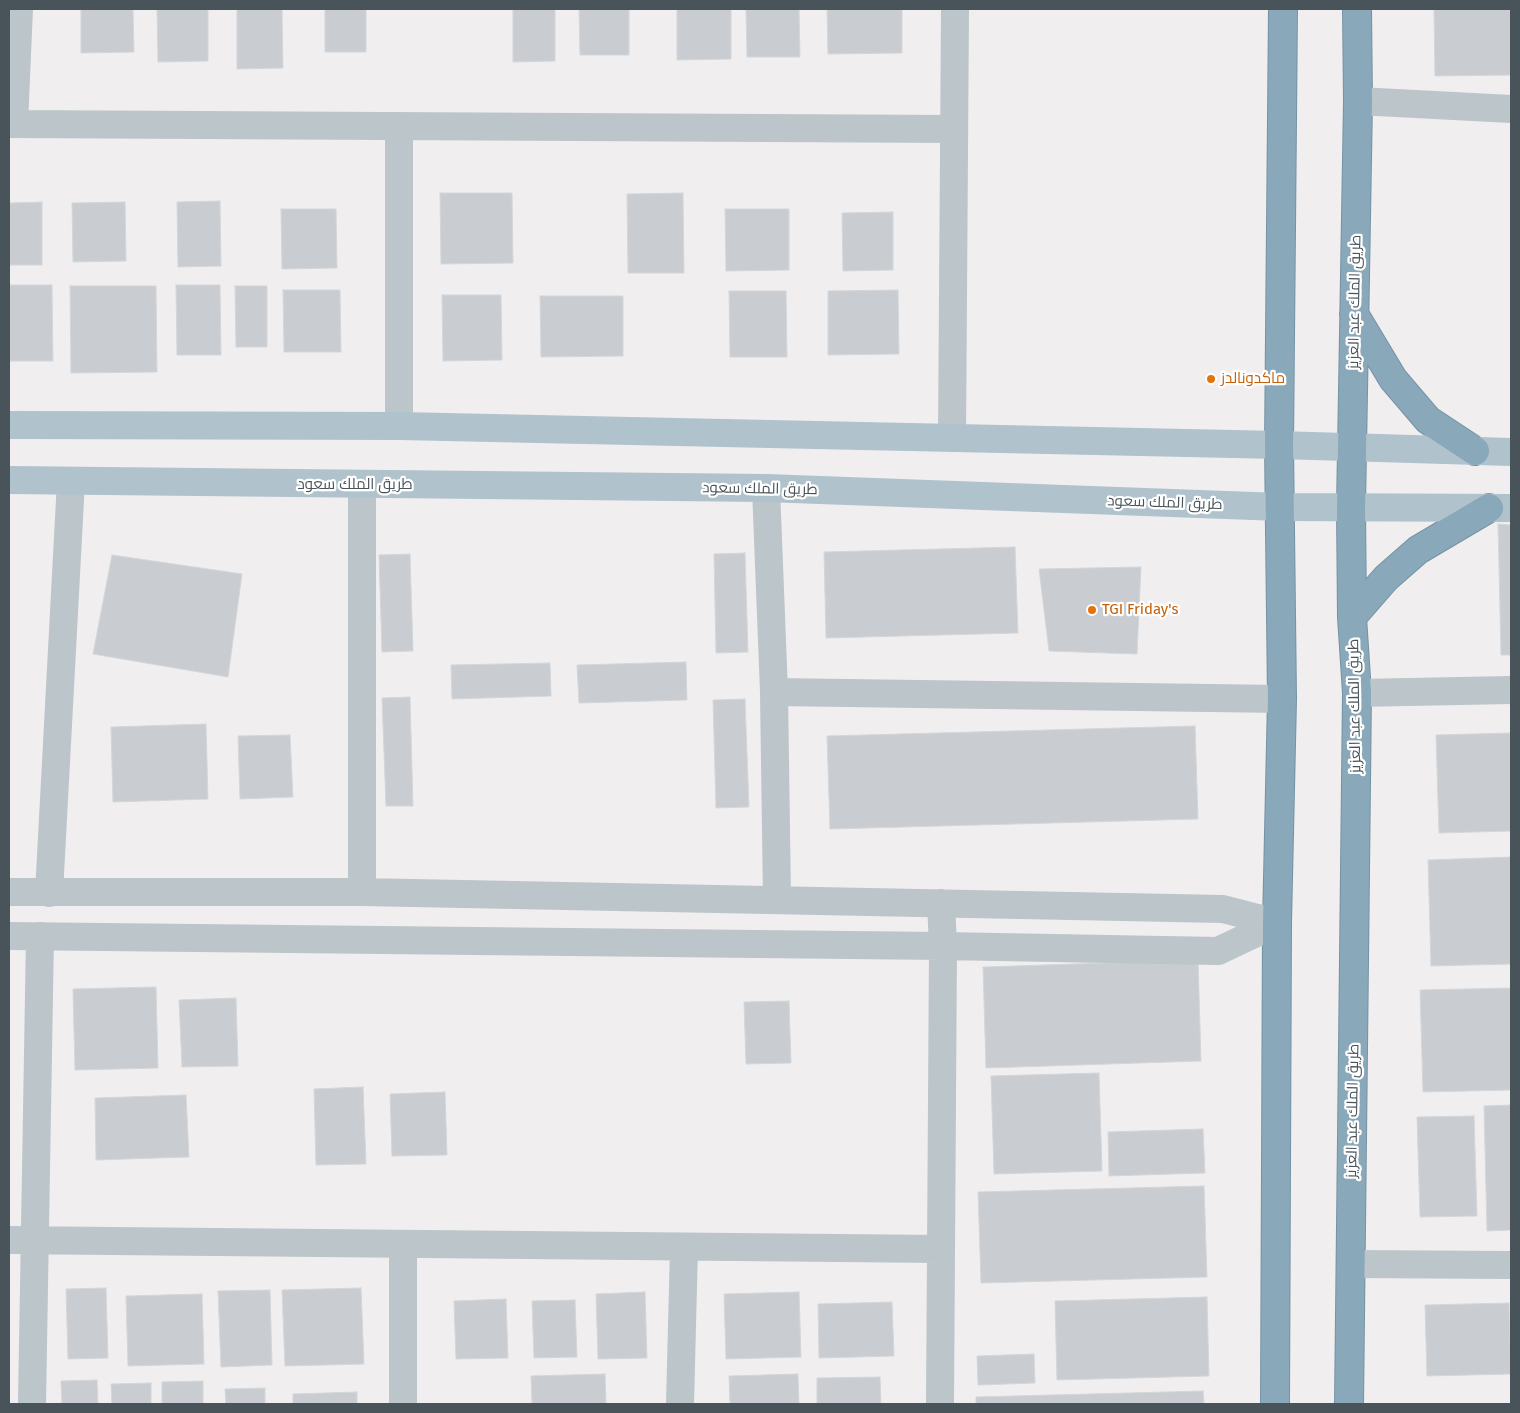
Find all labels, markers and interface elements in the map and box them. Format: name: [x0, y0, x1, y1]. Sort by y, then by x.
street label: طريق الملك عبد العزيز: [1345, 235, 1365, 369]
place label: ماكدونالدز: [1221, 370, 1285, 388]
marker: ماكدونالدز: [1205, 373, 1217, 385]
street label: طريق الملك سعود: [297, 476, 413, 494]
street label: طريق الملك سعود: [702, 479, 818, 499]
street label: طريق الملك سعود: [1107, 492, 1223, 514]
place label: TGI Friday's: [1102, 601, 1178, 619]
marker: TGI Friday's: [1086, 604, 1098, 616]
street label: طريق الملك عبد العزيز: [1345, 639, 1365, 773]
street label: طريق الملك عبد العزيز: [1343, 1044, 1363, 1178]

